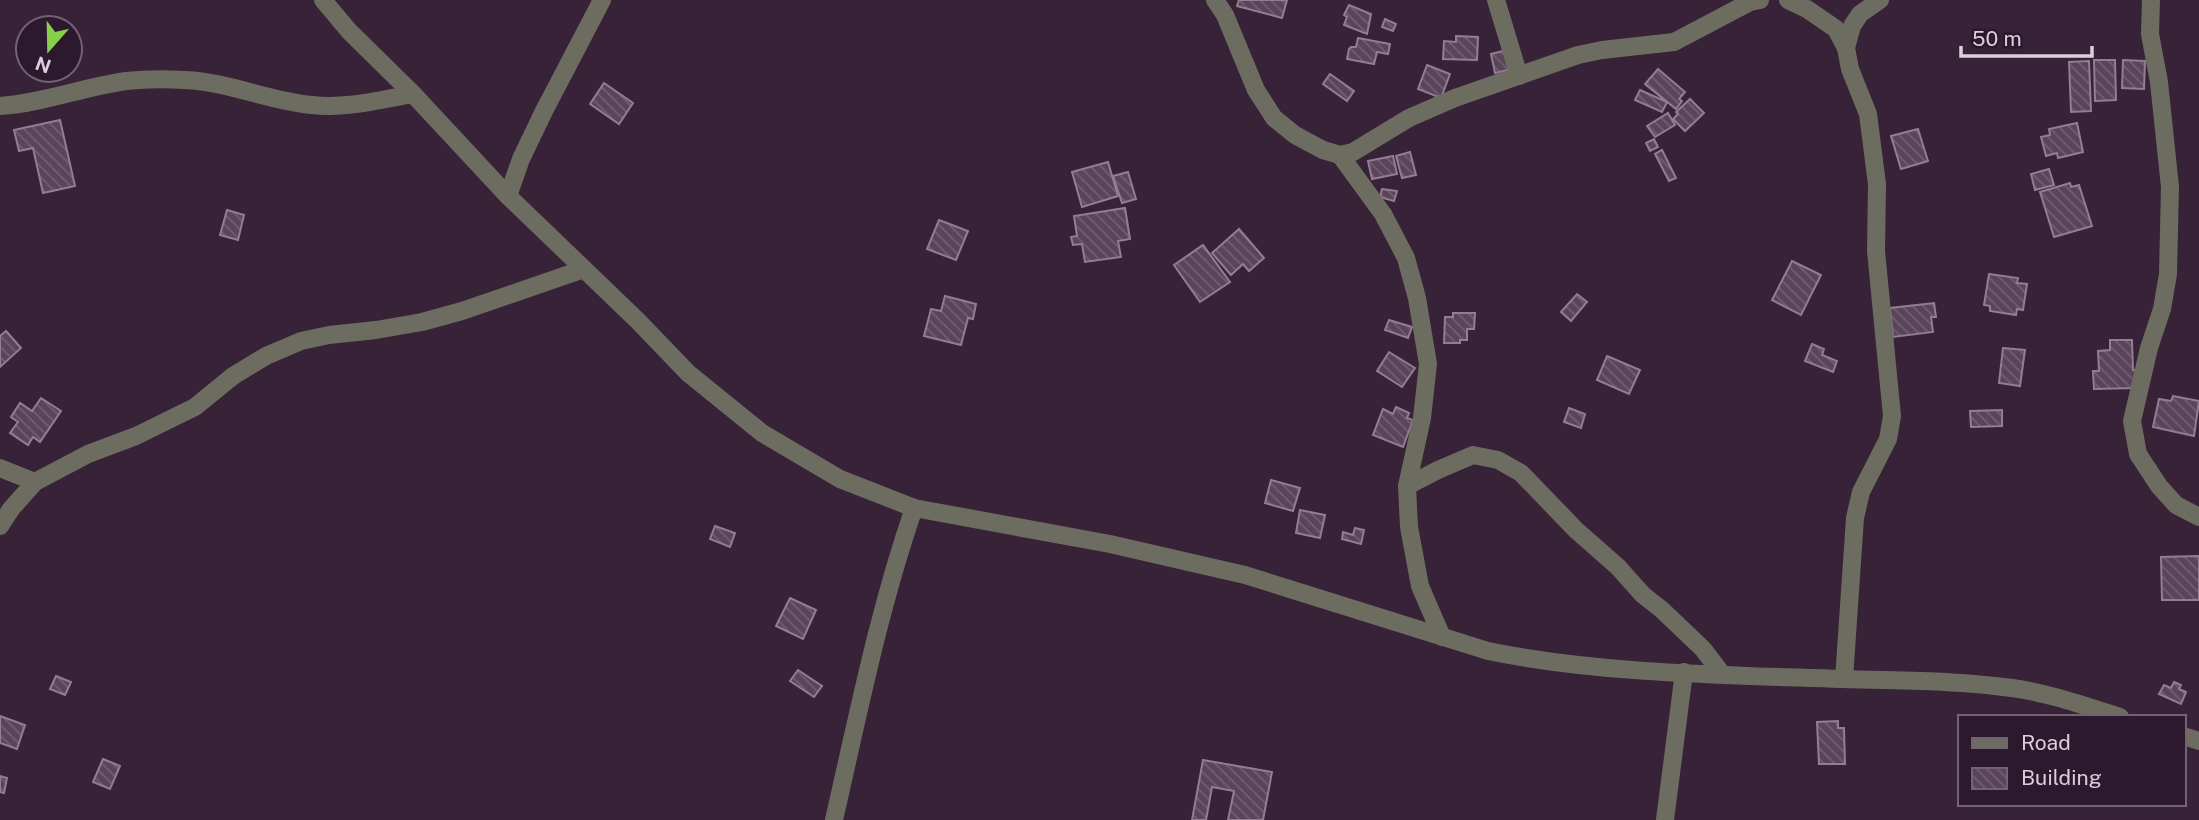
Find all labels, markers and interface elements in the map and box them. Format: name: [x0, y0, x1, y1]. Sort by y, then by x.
north arrow: [14, 14, 84, 84]
scale bar: [1961, 14, 2092, 58]
text: 50 m: [1972, 26, 2022, 51]
text: N: [32, 52, 54, 78]
legend: [1958, 715, 2185, 806]
text: Road: [2021, 730, 2071, 755]
text: Building: [2021, 765, 2102, 790]

